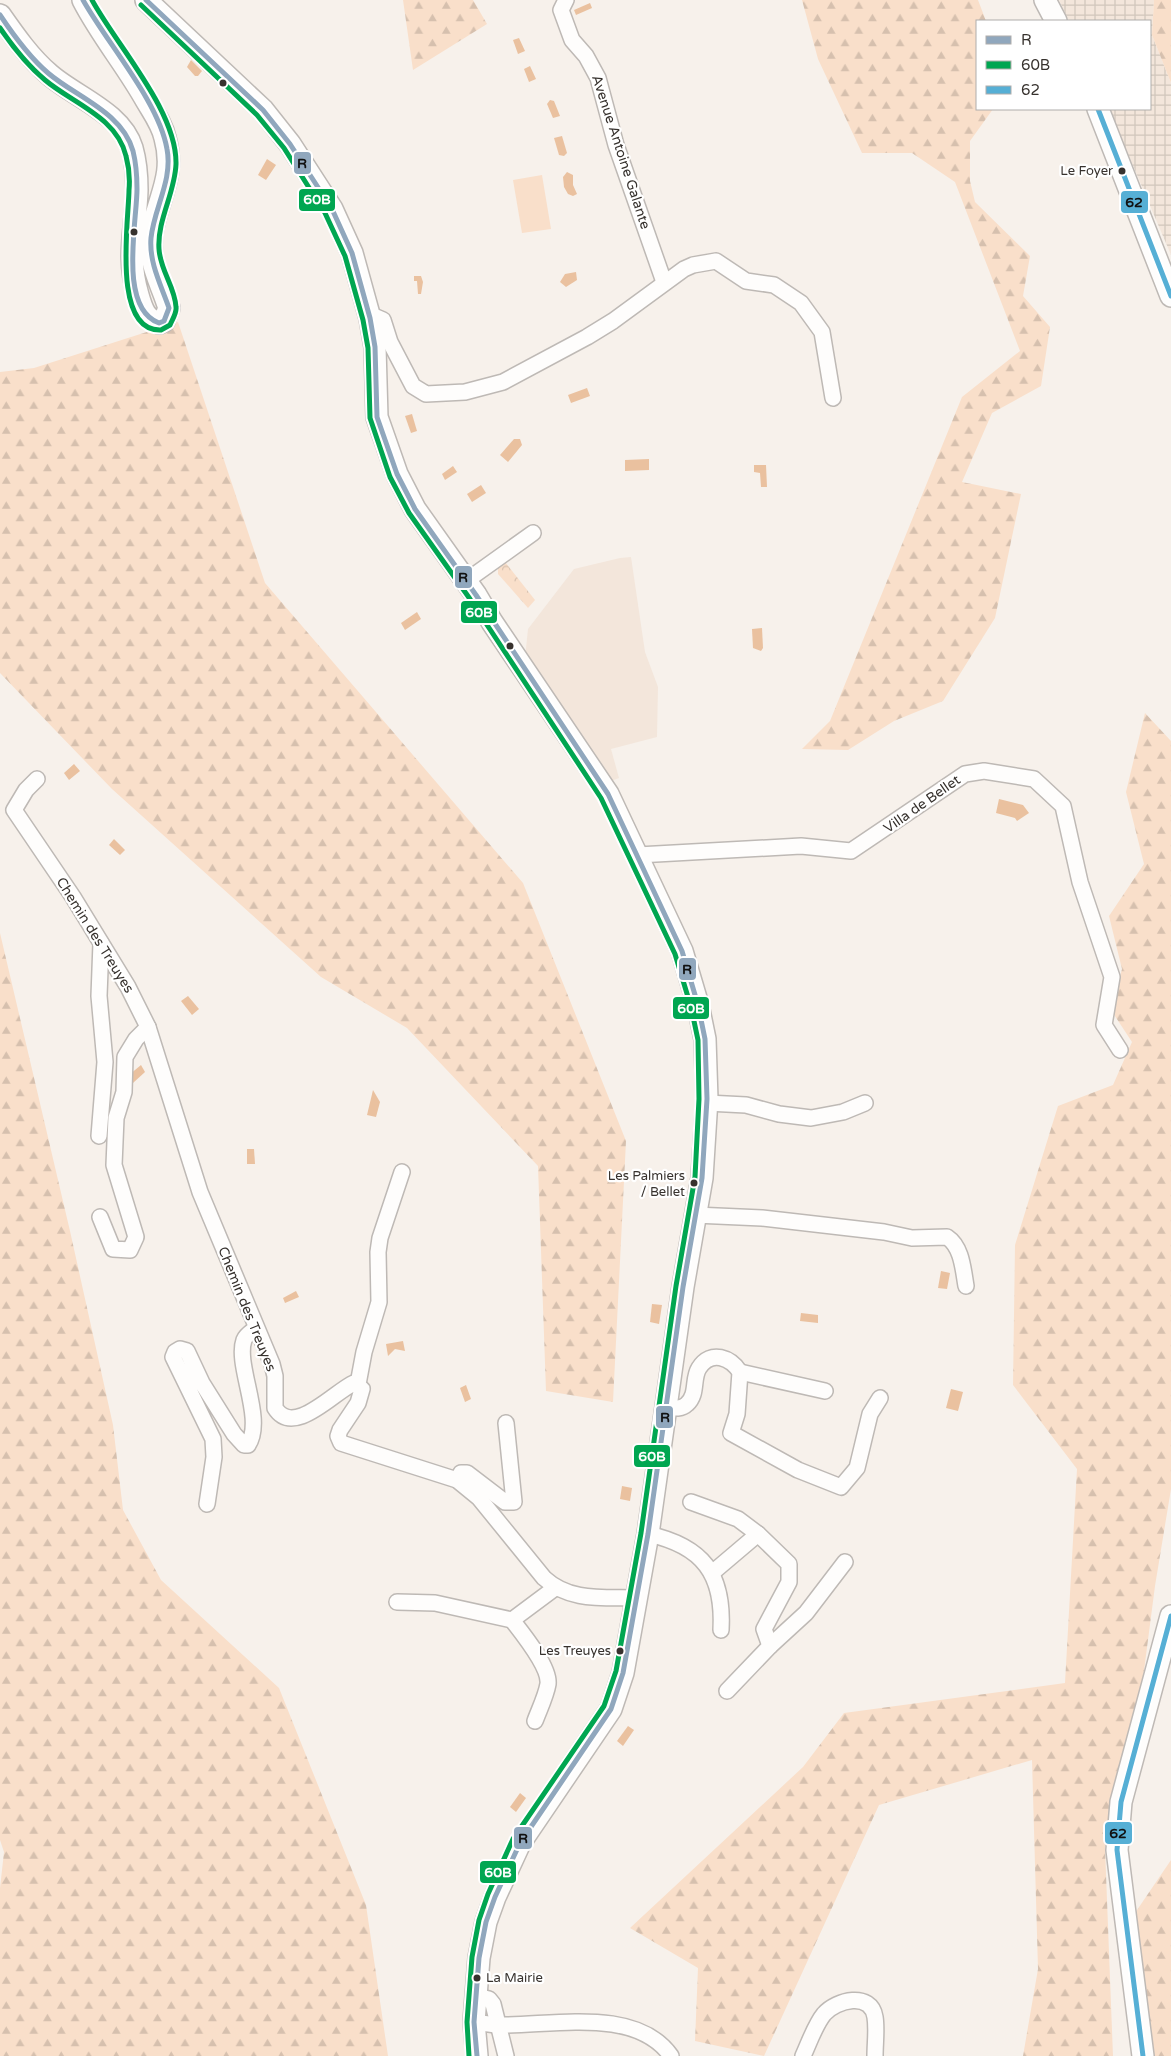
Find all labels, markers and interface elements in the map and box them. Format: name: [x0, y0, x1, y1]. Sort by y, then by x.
legend: [976, 20, 1151, 110]
text: R: [1021, 31, 1032, 49]
text: 60B: [1021, 56, 1050, 74]
street label: Avenue Antoine Galante: [588, 73, 654, 231]
unlabelled marker: [218, 78, 228, 88]
text: 62: [1021, 81, 1040, 99]
line badge: R: [293, 151, 312, 175]
text: R: [297, 155, 307, 172]
place label: Le Foyer: [1060, 163, 1113, 179]
marker: Le Foyer: [1117, 166, 1127, 176]
line badge: 60B: [298, 188, 336, 212]
line badge: 62: [1120, 190, 1149, 214]
text: 60B: [303, 191, 331, 208]
text: 62: [1125, 194, 1143, 211]
unlabelled marker: [129, 227, 139, 237]
line badge: R: [454, 565, 473, 589]
text: R: [458, 569, 468, 586]
line badge: 60B: [460, 600, 498, 624]
text: 60B: [465, 604, 493, 621]
unlabelled marker: [505, 641, 515, 651]
street label: Villa de Bellet: [880, 771, 964, 837]
street label: Chemin des Treuyes: [53, 874, 138, 996]
line badge: R: [678, 957, 697, 981]
text: R: [682, 961, 692, 978]
line badge: 60B: [672, 996, 710, 1020]
text: 60B: [677, 1000, 705, 1017]
place label: Les Palmiers / Bellet: [608, 1168, 685, 1200]
marker: Les Palmiers / Bellet: [689, 1178, 699, 1188]
street label: Chemin des Treuyes: [214, 1244, 280, 1374]
line badge: R: [655, 1405, 674, 1429]
text: R: [660, 1409, 670, 1426]
line badge: 60B: [633, 1444, 671, 1468]
text: 60B: [638, 1448, 666, 1465]
place label: Les Treuyes: [539, 1643, 611, 1659]
marker: Les Treuyes: [615, 1646, 625, 1656]
line badge: 62: [1104, 1821, 1133, 1845]
text: 62: [1109, 1825, 1127, 1842]
line badge: R: [513, 1826, 533, 1850]
text: R: [518, 1830, 528, 1847]
line badge: 60B: [479, 1860, 517, 1884]
text: 60B: [484, 1864, 512, 1881]
place label: La Mairie: [486, 1970, 543, 1986]
marker: La Mairie: [472, 1973, 482, 1983]

